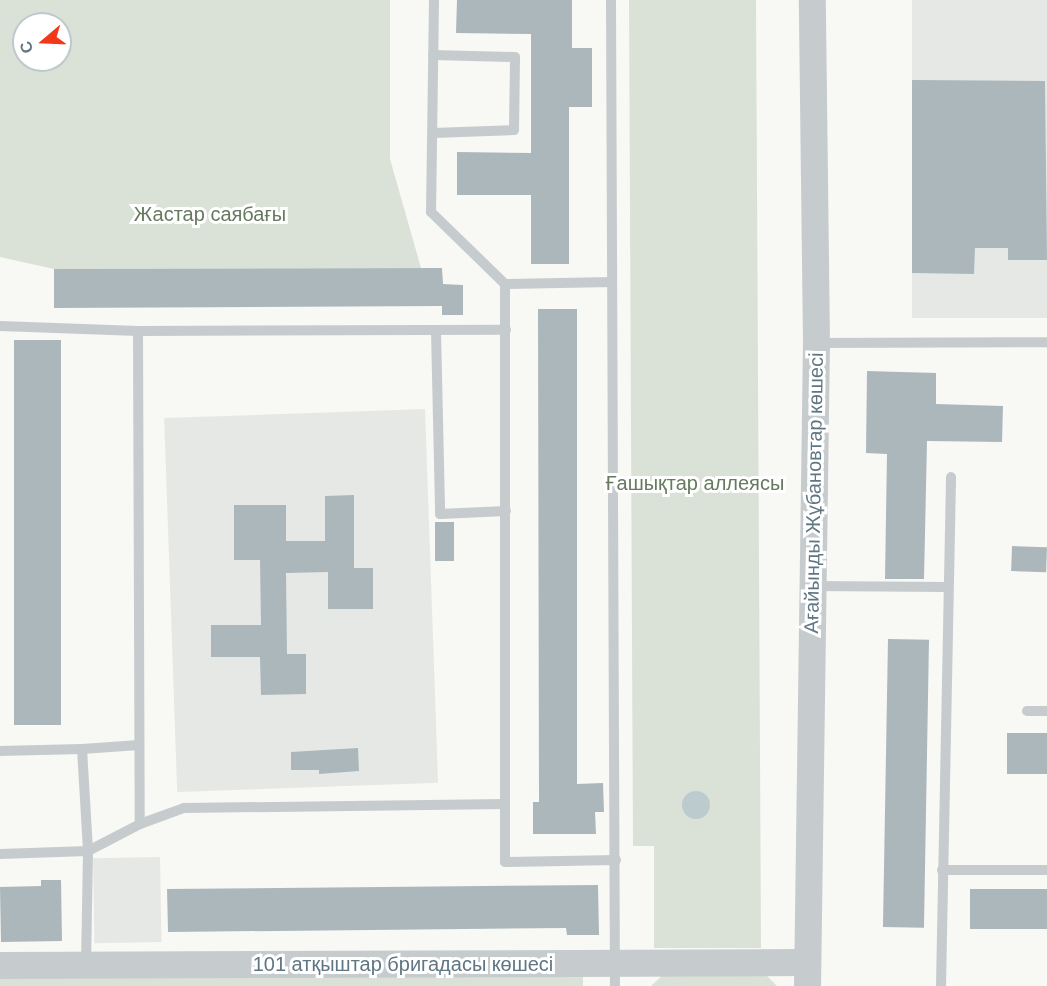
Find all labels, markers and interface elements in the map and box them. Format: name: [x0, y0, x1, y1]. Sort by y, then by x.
north arrow: [12, 12, 72, 72]
text: С: [16, 39, 36, 56]
park label: Жастар саябағы: [134, 202, 286, 226]
street label: Ағайынды Жұбановтар көшесі: [800, 352, 828, 634]
park label: Ғашықтар аллеясы: [606, 471, 784, 495]
street label: 101 атқыштар бригадасы көшесі: [253, 952, 553, 976]

